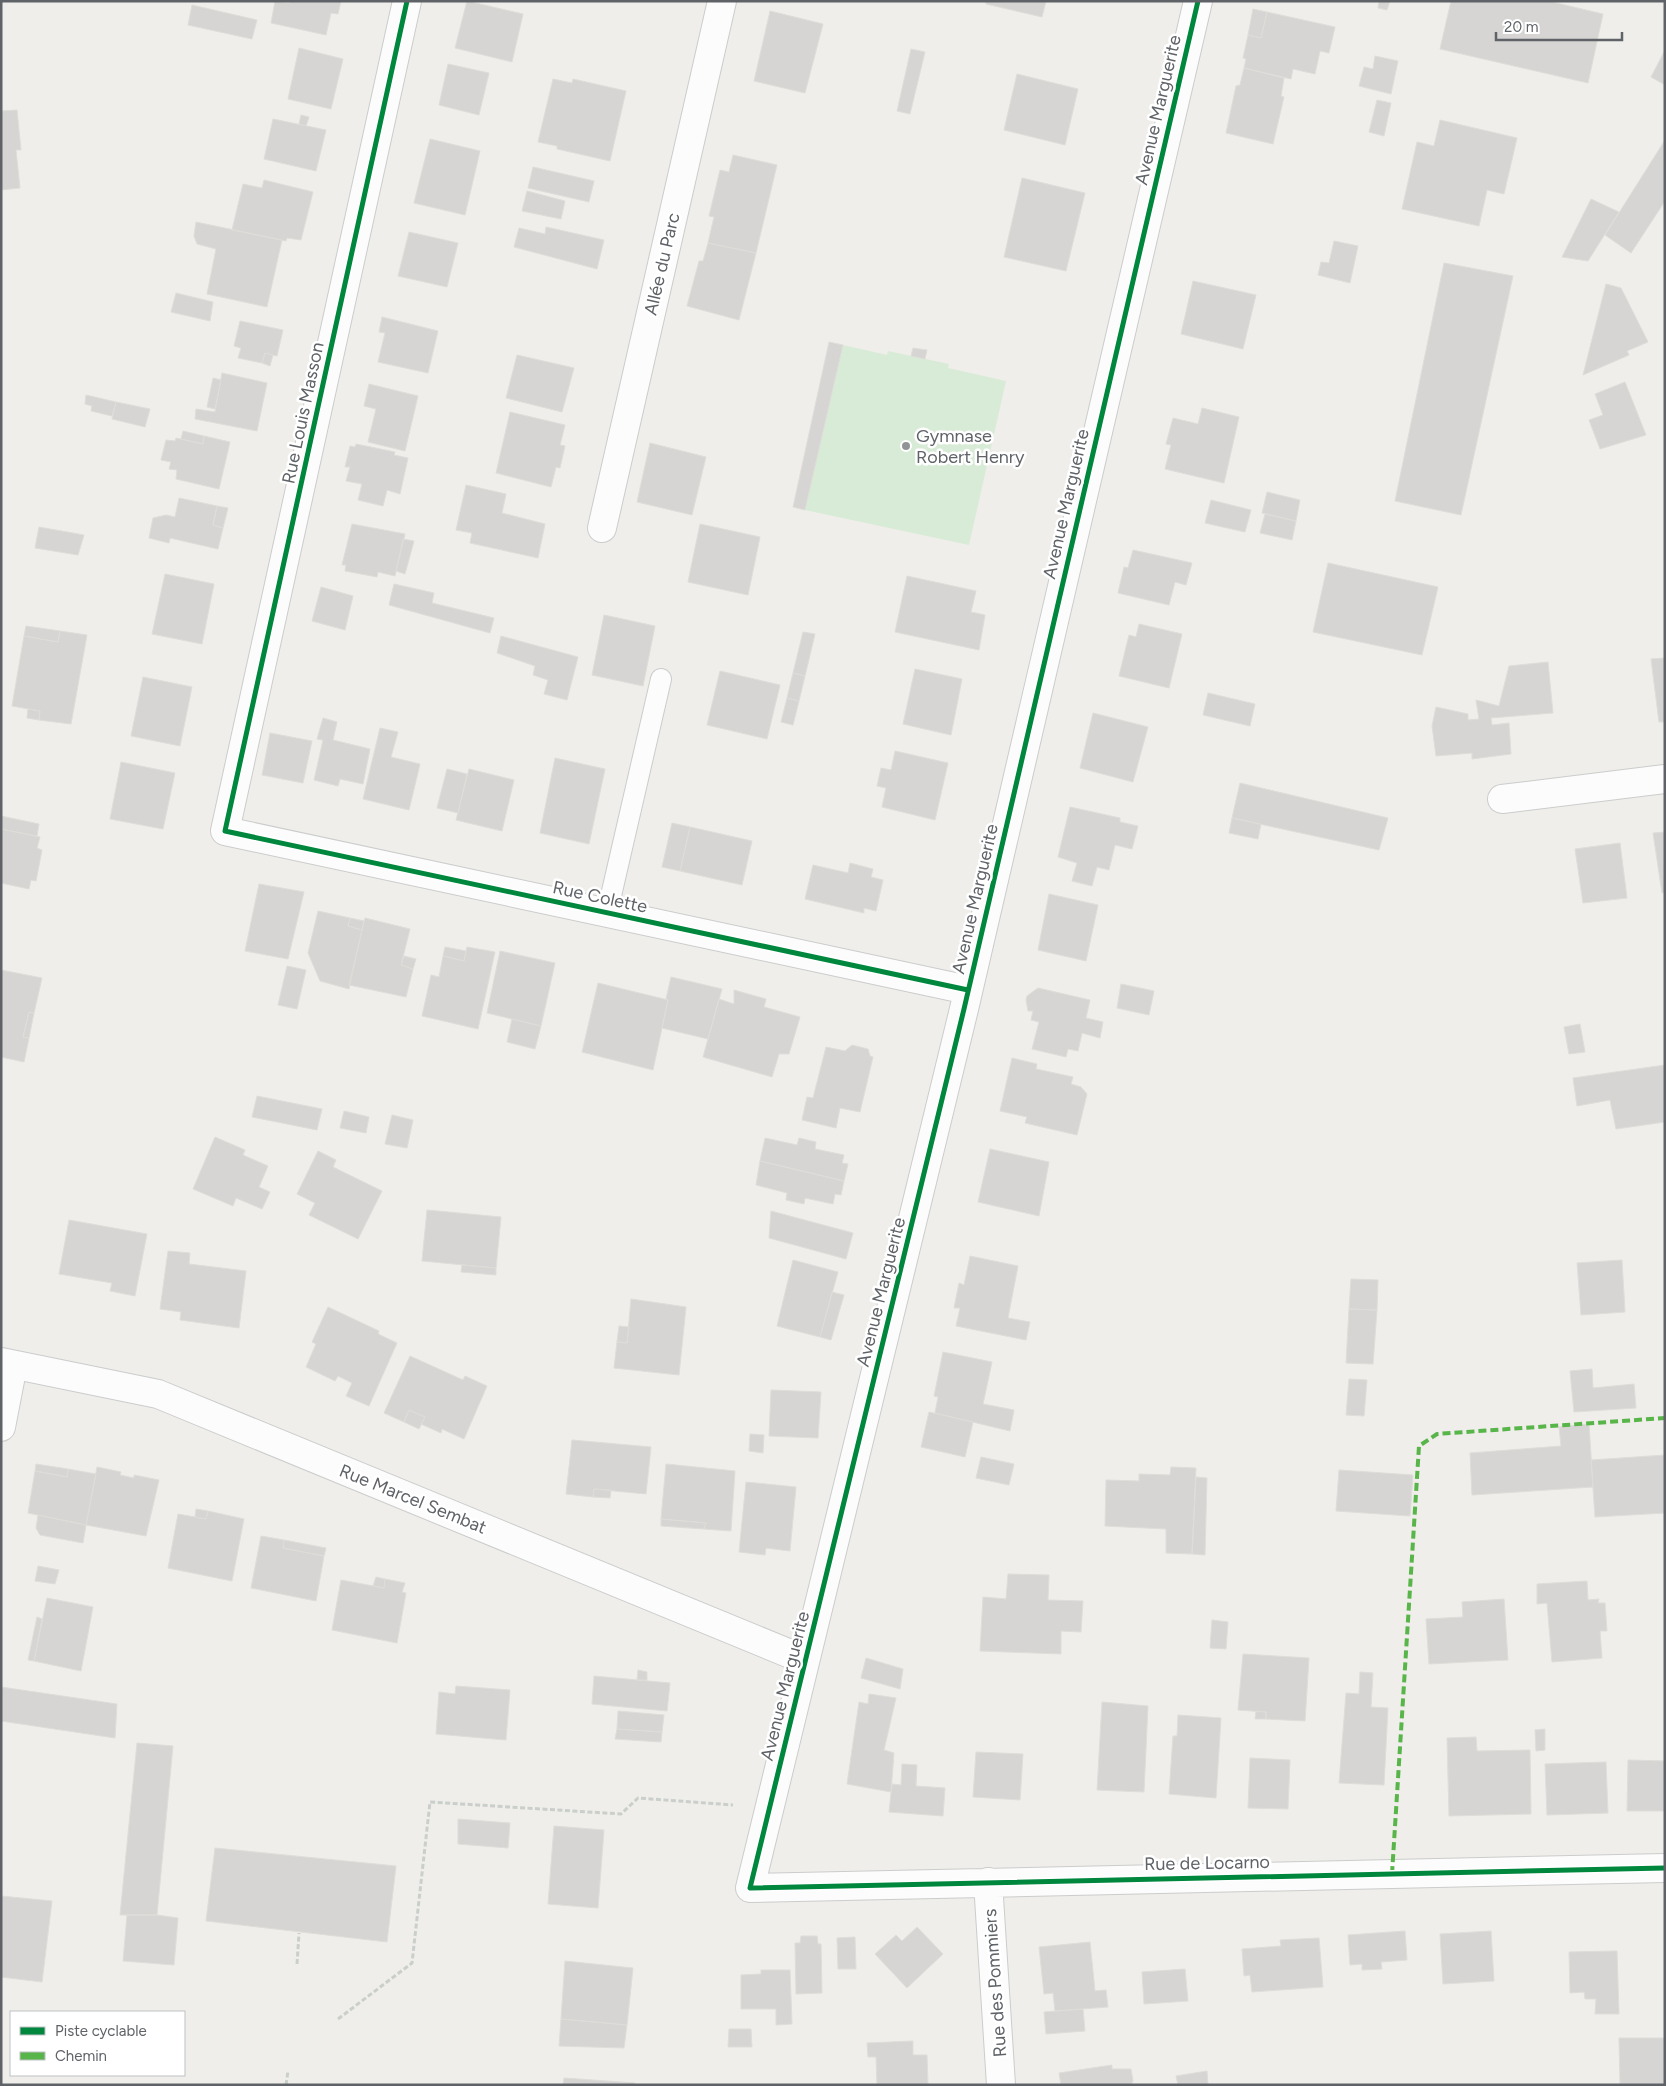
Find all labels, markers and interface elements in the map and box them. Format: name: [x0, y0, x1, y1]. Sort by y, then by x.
scale bar: [1496, 10, 1622, 42]
text: 20 m: [1504, 18, 1538, 36]
street label: Avenue Marguerite: [1130, 33, 1186, 187]
street label: Allée du Parc: [640, 210, 685, 317]
street label: Rue Louis Masson: [277, 340, 329, 486]
place label: Gymnase Robert Henry: [916, 425, 1025, 468]
street label: Avenue Marguerite: [1038, 427, 1094, 581]
marker: Gymnase Robert Henry: [900, 440, 912, 452]
street label: Avenue Marguerite: [947, 822, 1003, 976]
street label: Rue Colette: [551, 876, 649, 918]
street label: Avenue Marguerite: [852, 1215, 910, 1369]
street label: Rue Marcel Sembat: [336, 1459, 490, 1539]
street label: Avenue Marguerite: [756, 1609, 814, 1763]
street label: Rue de Locarno: [1144, 1851, 1270, 1875]
street label: Rue des Pommiers: [979, 1908, 1011, 2058]
legend: [10, 2011, 185, 2076]
text: Piste cyclable: [55, 2022, 147, 2040]
text: Chemin: [55, 2047, 107, 2065]

